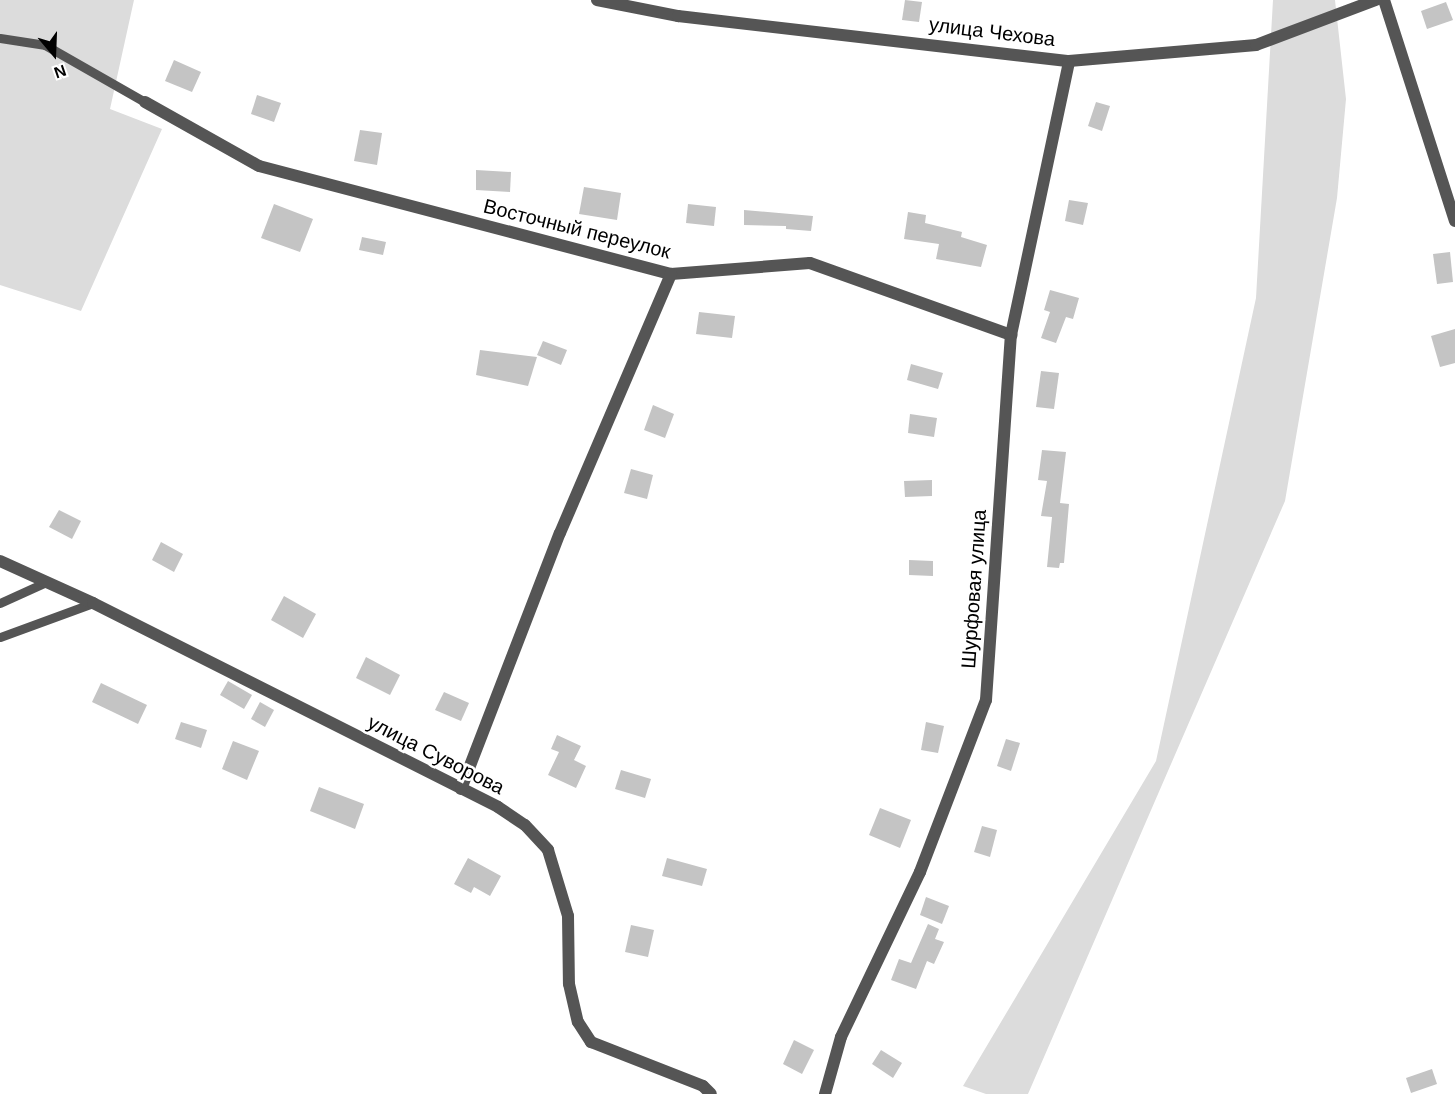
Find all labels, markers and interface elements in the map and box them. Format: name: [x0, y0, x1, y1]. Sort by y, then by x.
street label: улица Чехова: [928, 12, 1056, 52]
north arrow: [24, 24, 84, 84]
text: N: [52, 62, 68, 81]
street label: Восточный переулок: [481, 194, 673, 264]
street label: Шурфовая улица: [956, 509, 992, 669]
street label: улица Суворова: [364, 710, 508, 800]

